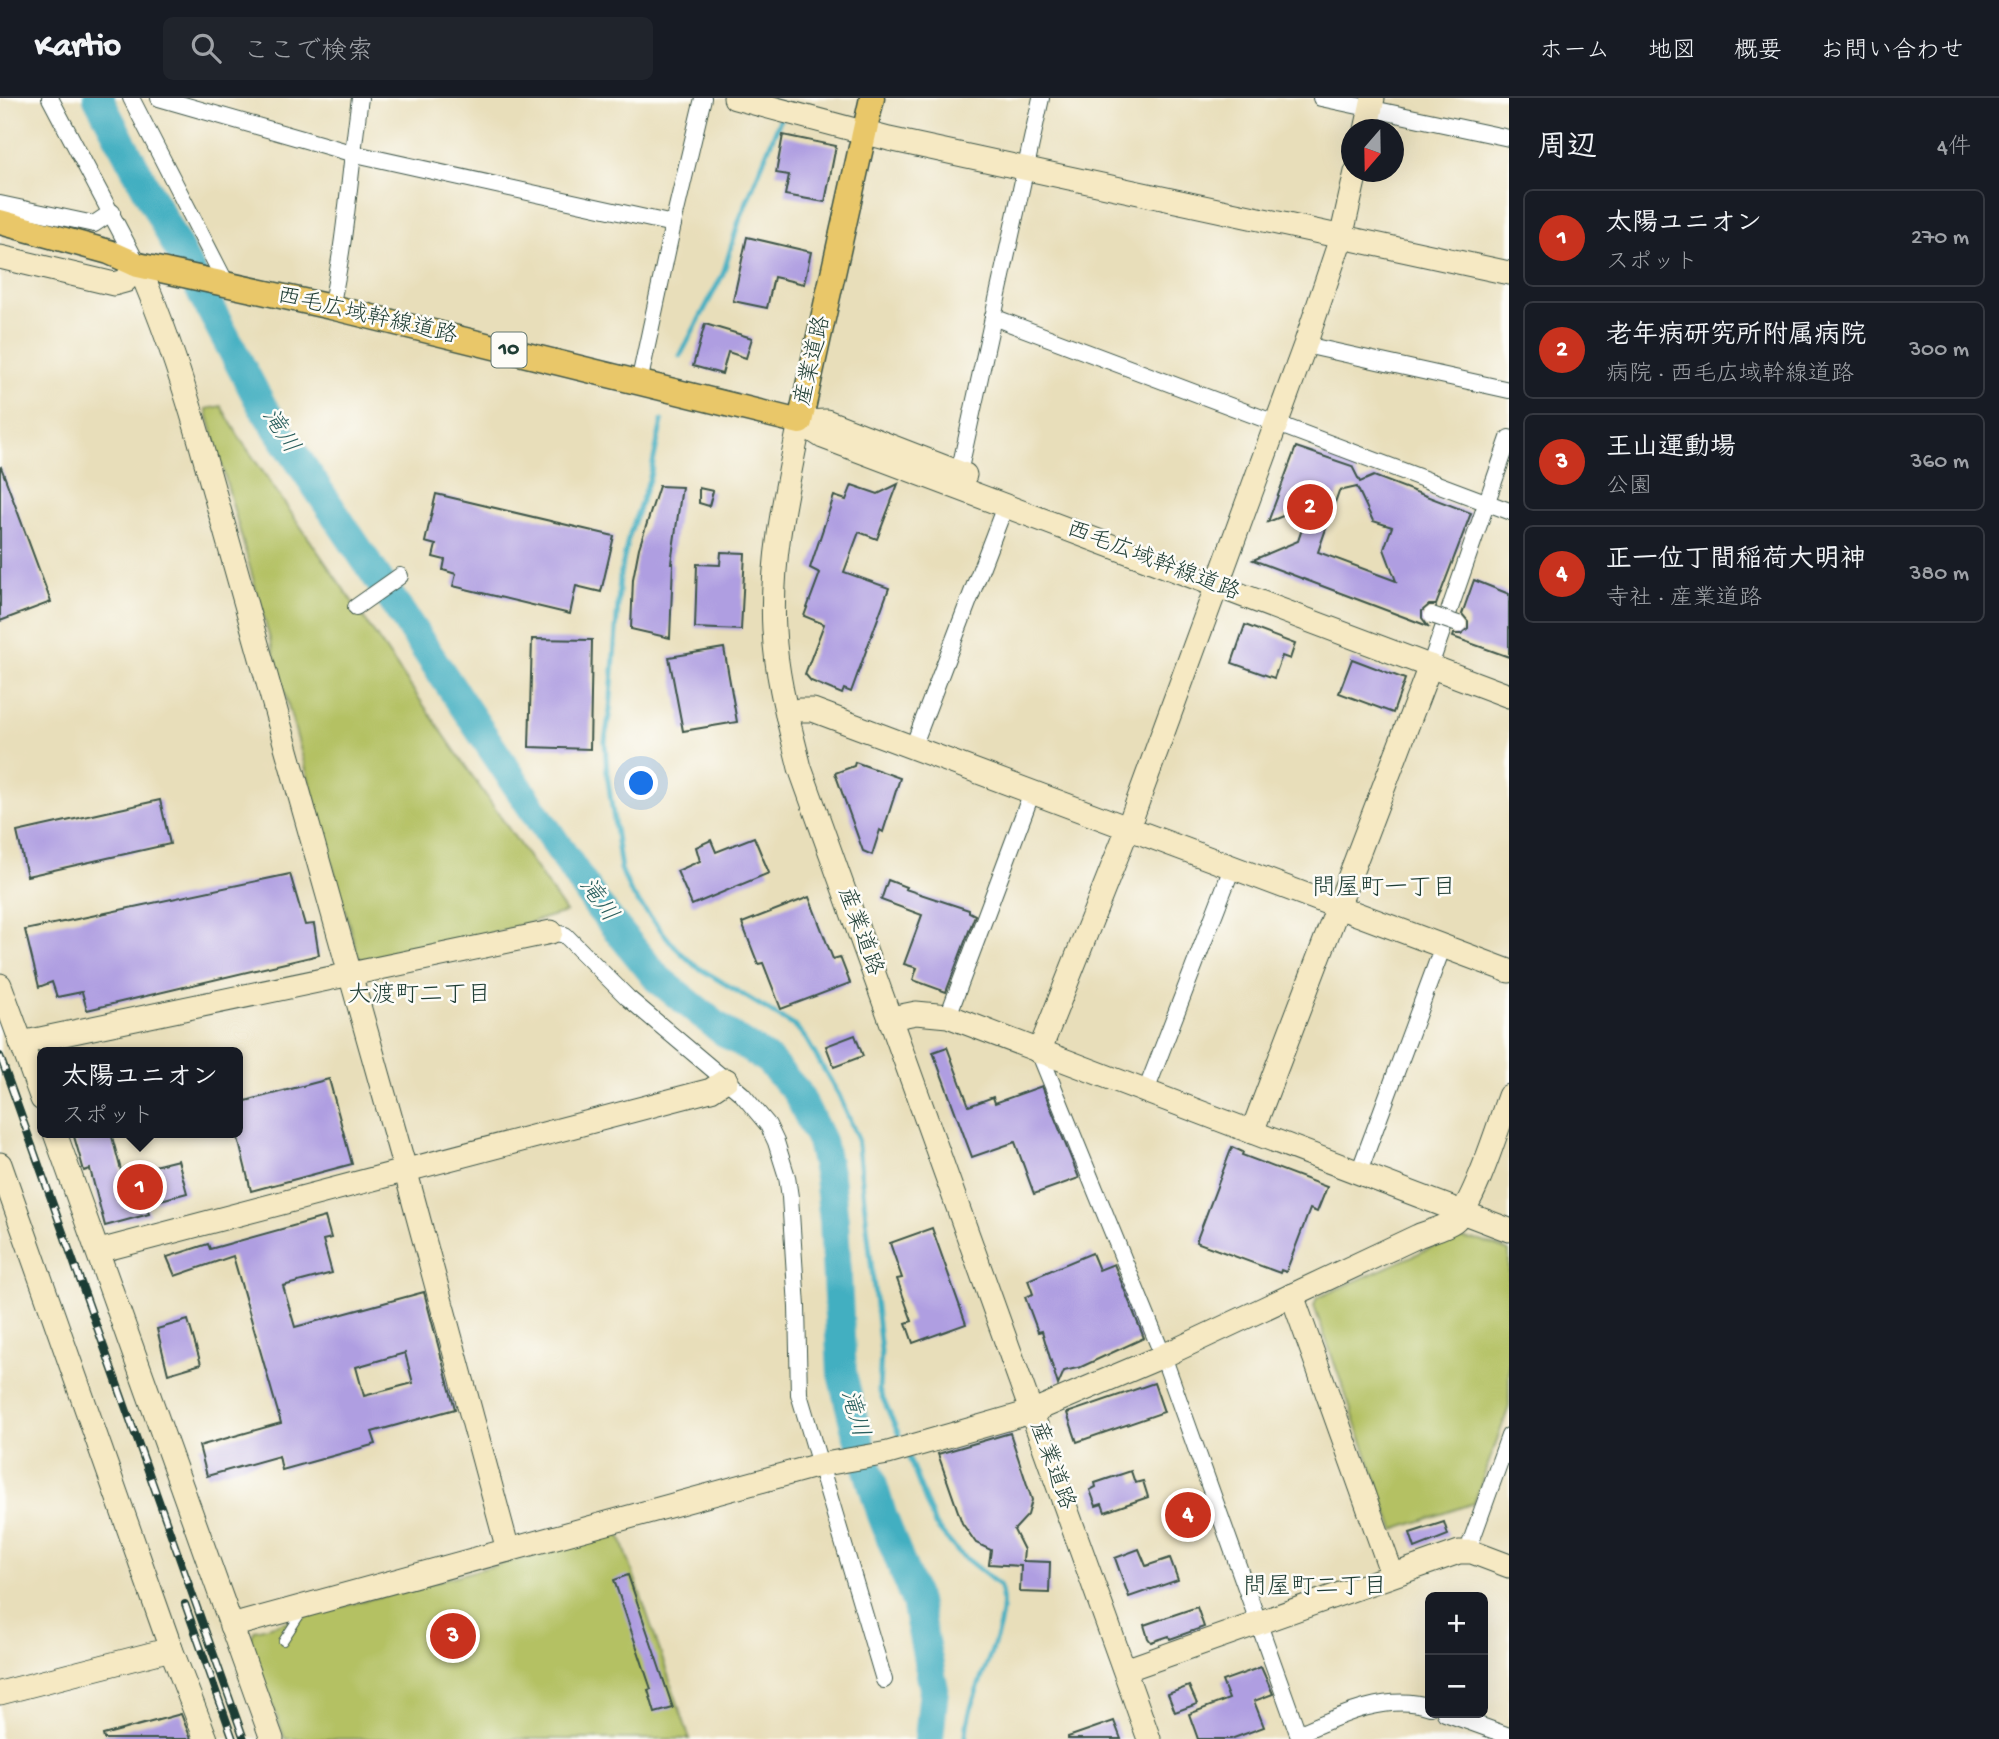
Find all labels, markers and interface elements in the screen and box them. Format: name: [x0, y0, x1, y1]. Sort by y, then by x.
search box: [163, 17, 653, 80]
text: Kartio: [35, 29, 121, 67]
icon: search: [187, 29, 225, 67]
text: ここで検索: [243, 38, 373, 69]
text: ホーム: [1539, 38, 1610, 67]
text: 地図: [1648, 38, 1696, 67]
text: 概要: [1734, 38, 1782, 67]
text: お問い合わせ: [1820, 38, 1964, 67]
north arrow: [1341, 119, 1404, 182]
text: 周辺: [1537, 132, 1597, 167]
text: 4件: [1937, 135, 1971, 162]
text: 太陽ユニオン: [1606, 210, 1762, 241]
text: 1: [1557, 225, 1567, 252]
text: 270 m: [1911, 225, 1969, 252]
text: スポット: [1606, 250, 1698, 277]
street label: 西毛広域幹線道路: [274, 282, 460, 351]
street label: 産業道路: [790, 313, 838, 409]
text: 老年病研究所附属病院: [1606, 322, 1866, 353]
road number: 10: [491, 332, 526, 368]
text: 2: [1556, 337, 1568, 364]
text: 300 m: [1909, 337, 1969, 364]
text: 病院 · 西毛広域幹線道路: [1606, 362, 1854, 389]
water label: 滝川: [254, 403, 305, 460]
text: 王山運動場: [1606, 434, 1736, 465]
text: 3: [1556, 449, 1568, 476]
text: 360 m: [1911, 449, 1969, 476]
text: 公園: [1606, 474, 1652, 501]
pin: 2: [1287, 481, 1333, 533]
street label: 西毛広域幹線道路: [1062, 515, 1244, 608]
text: 正一位丁間稲荷大明神: [1606, 546, 1866, 577]
text: 4: [1557, 561, 1567, 588]
text: 380 m: [1910, 561, 1969, 588]
text: 寺社 · 産業道路: [1606, 586, 1762, 613]
your location: [624, 766, 658, 800]
water label: 滝川: [571, 872, 624, 929]
district label: 問屋町一丁目: [1312, 875, 1456, 904]
street label: 産業道路: [831, 884, 888, 980]
district label: 大渡町二丁目: [347, 981, 491, 1011]
popup: [37, 1047, 243, 1138]
text: 太陽ユニオン: [62, 1064, 218, 1095]
text: スポット: [62, 1104, 154, 1131]
pin: 1: [117, 1161, 163, 1213]
water label: 滝川: [832, 1387, 875, 1441]
street label: 産業道路: [1023, 1418, 1080, 1514]
pin: 4: [1165, 1489, 1211, 1541]
district label: 問屋町二丁目: [1243, 1574, 1387, 1603]
map controls: [1425, 1592, 1488, 1718]
button: +: [1425, 1592, 1488, 1655]
pin: 3: [430, 1610, 476, 1662]
button: −: [1425, 1655, 1488, 1718]

